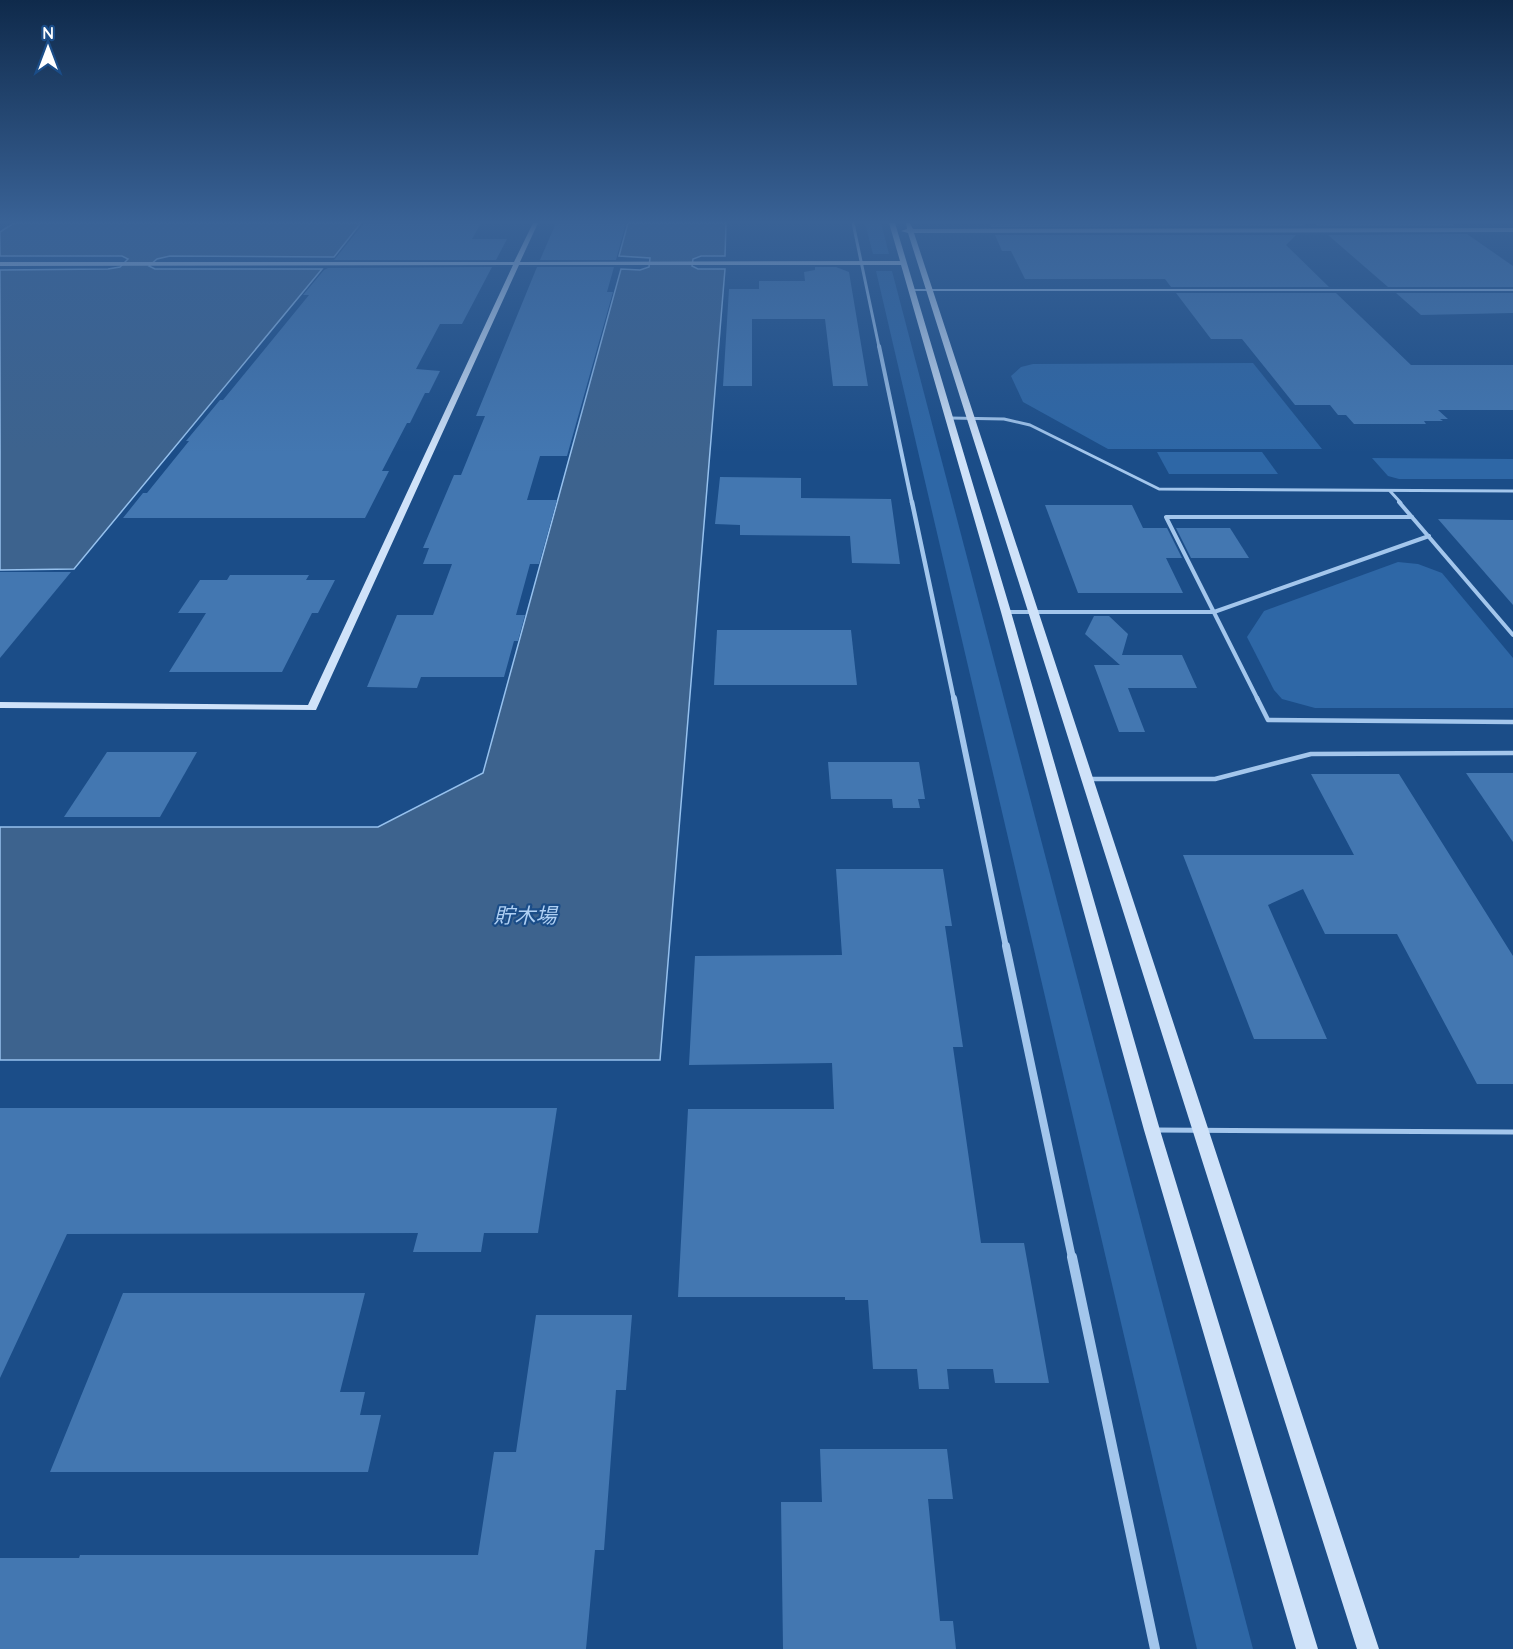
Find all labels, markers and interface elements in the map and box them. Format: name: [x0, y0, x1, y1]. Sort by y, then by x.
north arrow: [18, 18, 78, 78]
text: N: [42, 23, 54, 43]
water label: 貯木場: [494, 902, 558, 928]

